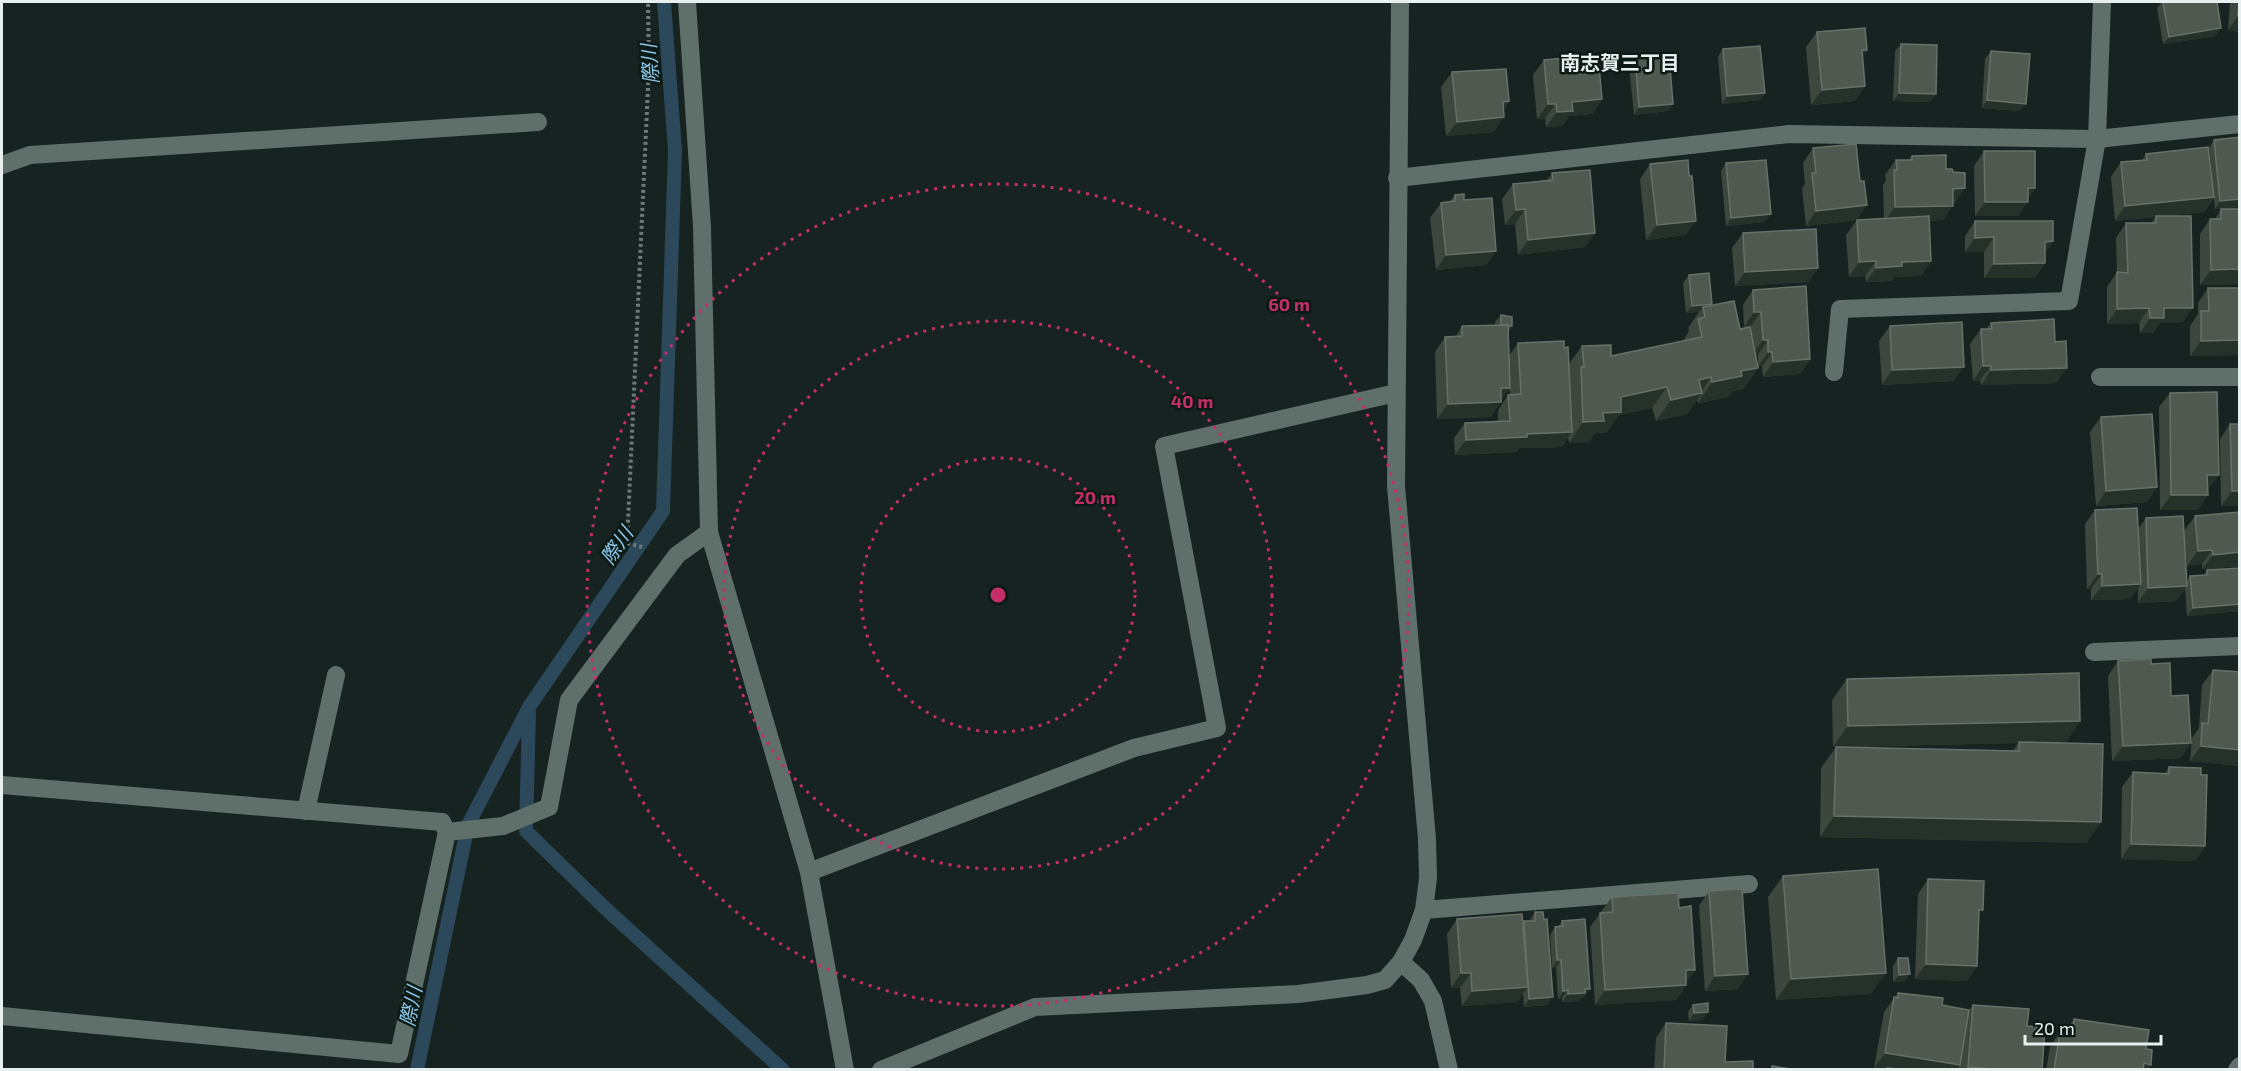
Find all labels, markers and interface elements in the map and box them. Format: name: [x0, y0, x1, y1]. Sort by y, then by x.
water label: 際川: [635, 41, 662, 85]
district label: 南志賀三丁目: [1560, 50, 1680, 74]
text: 60 m: [1268, 293, 1310, 315]
text: 40 m: [1171, 390, 1213, 412]
text: 20 m: [1074, 486, 1116, 508]
water label: 際川: [595, 520, 638, 568]
centre of rings: [988, 585, 1008, 605]
water label: 際川: [394, 982, 426, 1028]
scale bar: [2025, 1008, 2162, 1046]
text: 20 m: [2034, 1017, 2075, 1039]

